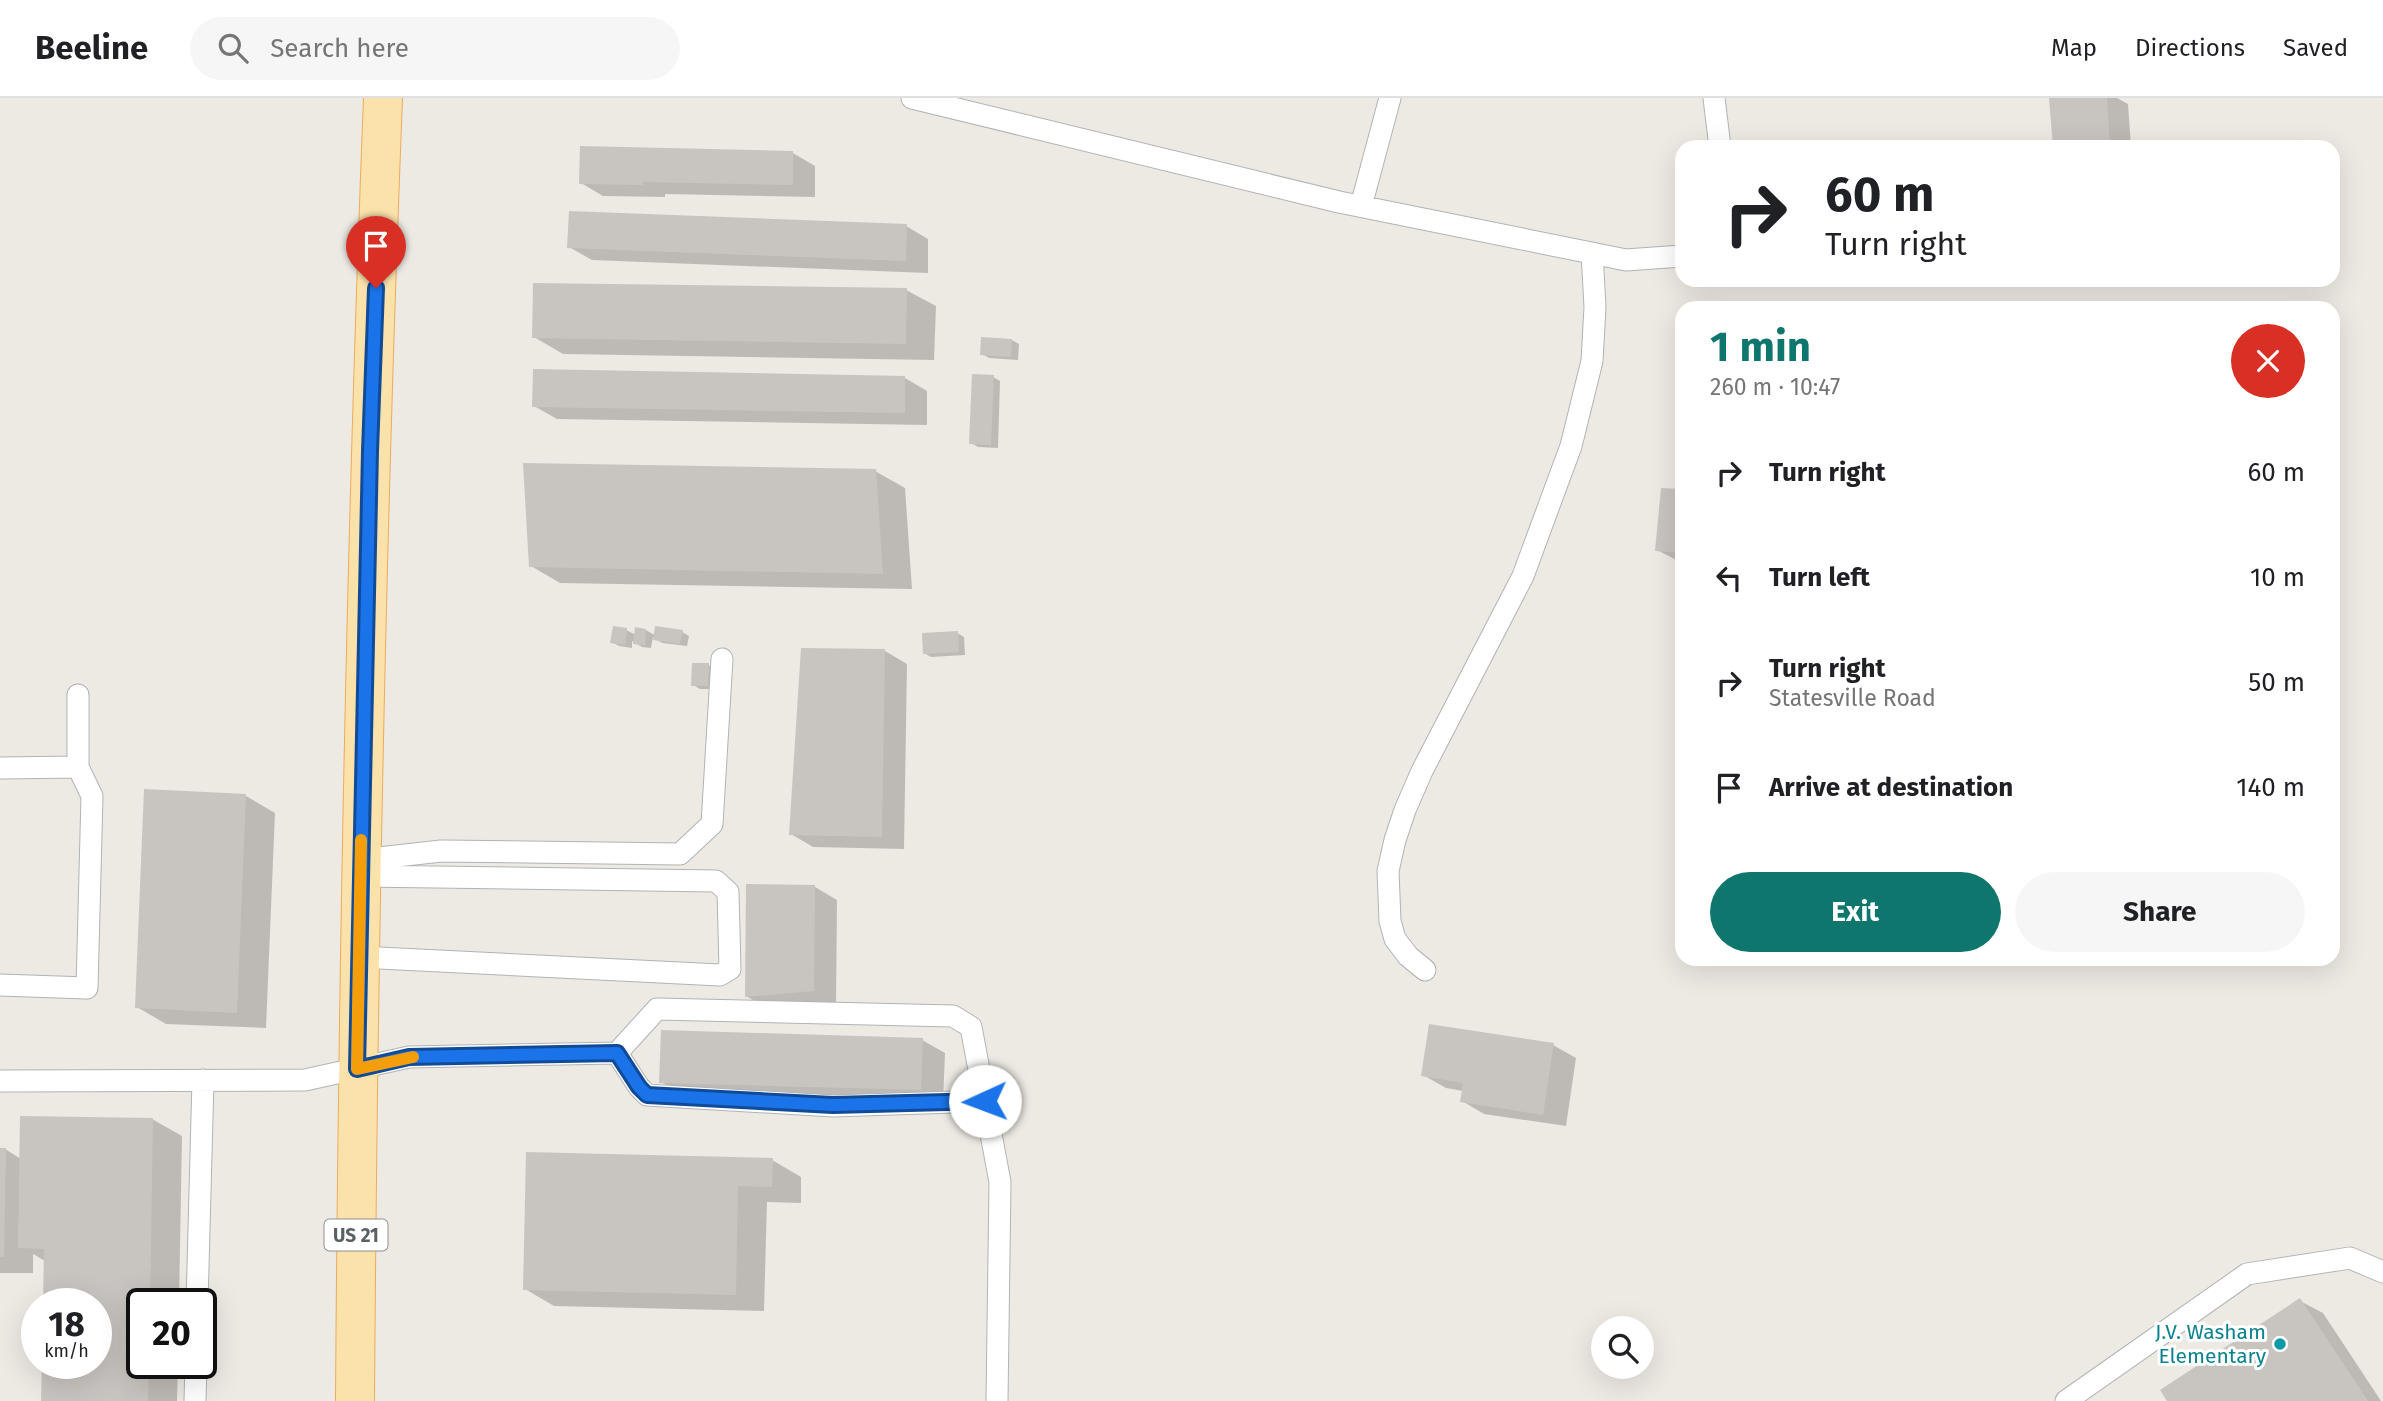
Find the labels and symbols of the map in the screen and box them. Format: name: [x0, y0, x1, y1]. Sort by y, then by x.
pin: [346, 216, 406, 288]
position arrow: [948, 1064, 1022, 1138]
road number: US 21: [324, 1219, 388, 1250]
speed limit sign: 20: [126, 1288, 217, 1379]
place label: J.V. Washam Elementary: [2155, 1319, 2267, 1369]
marker: J.V. Washam Elementary: [2272, 1336, 2288, 1352]

